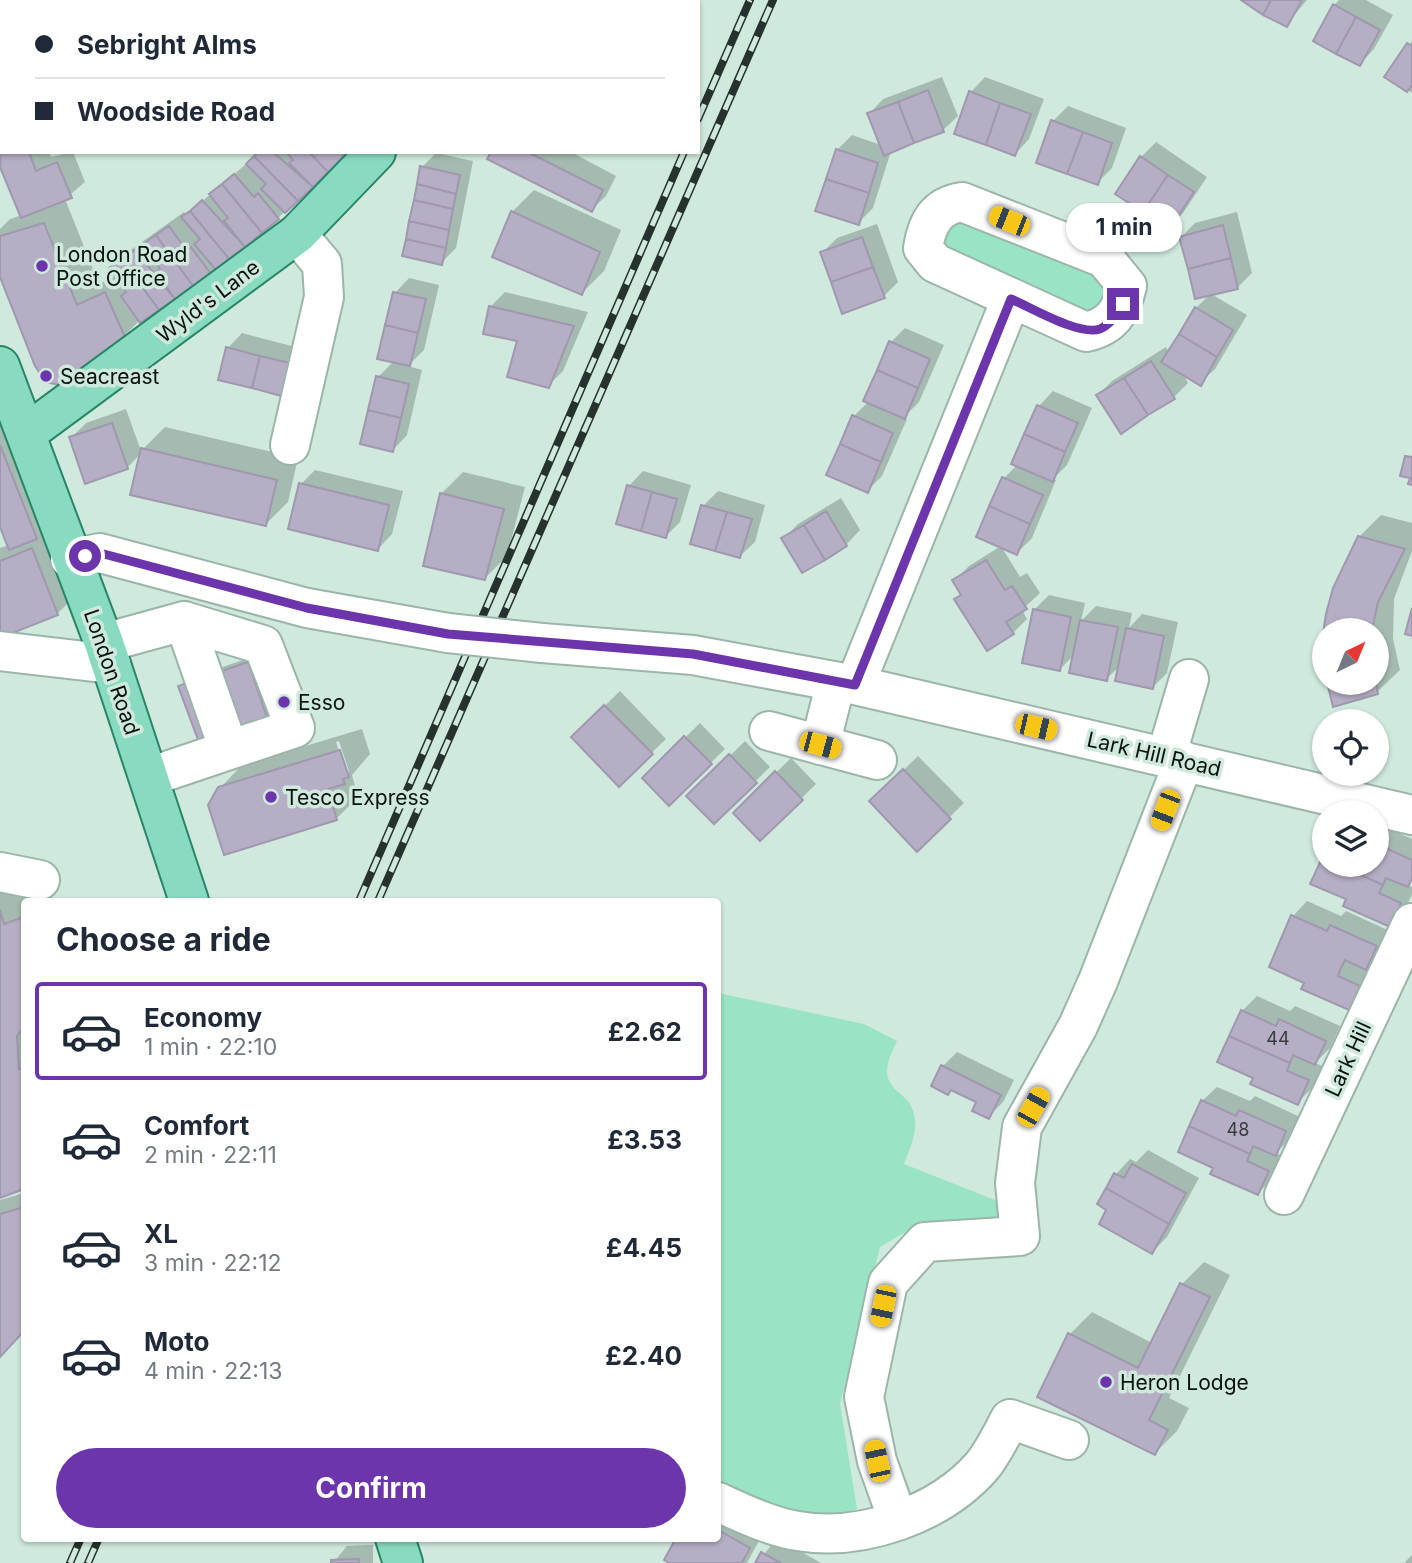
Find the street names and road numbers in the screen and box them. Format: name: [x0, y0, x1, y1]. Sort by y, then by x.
street label: Wyld's Lane: [152, 254, 264, 348]
street label: London Road: [79, 606, 145, 738]
street label: Lark Hill Road: [1085, 726, 1223, 782]
street label: Lark Hill: [1320, 1017, 1376, 1101]

